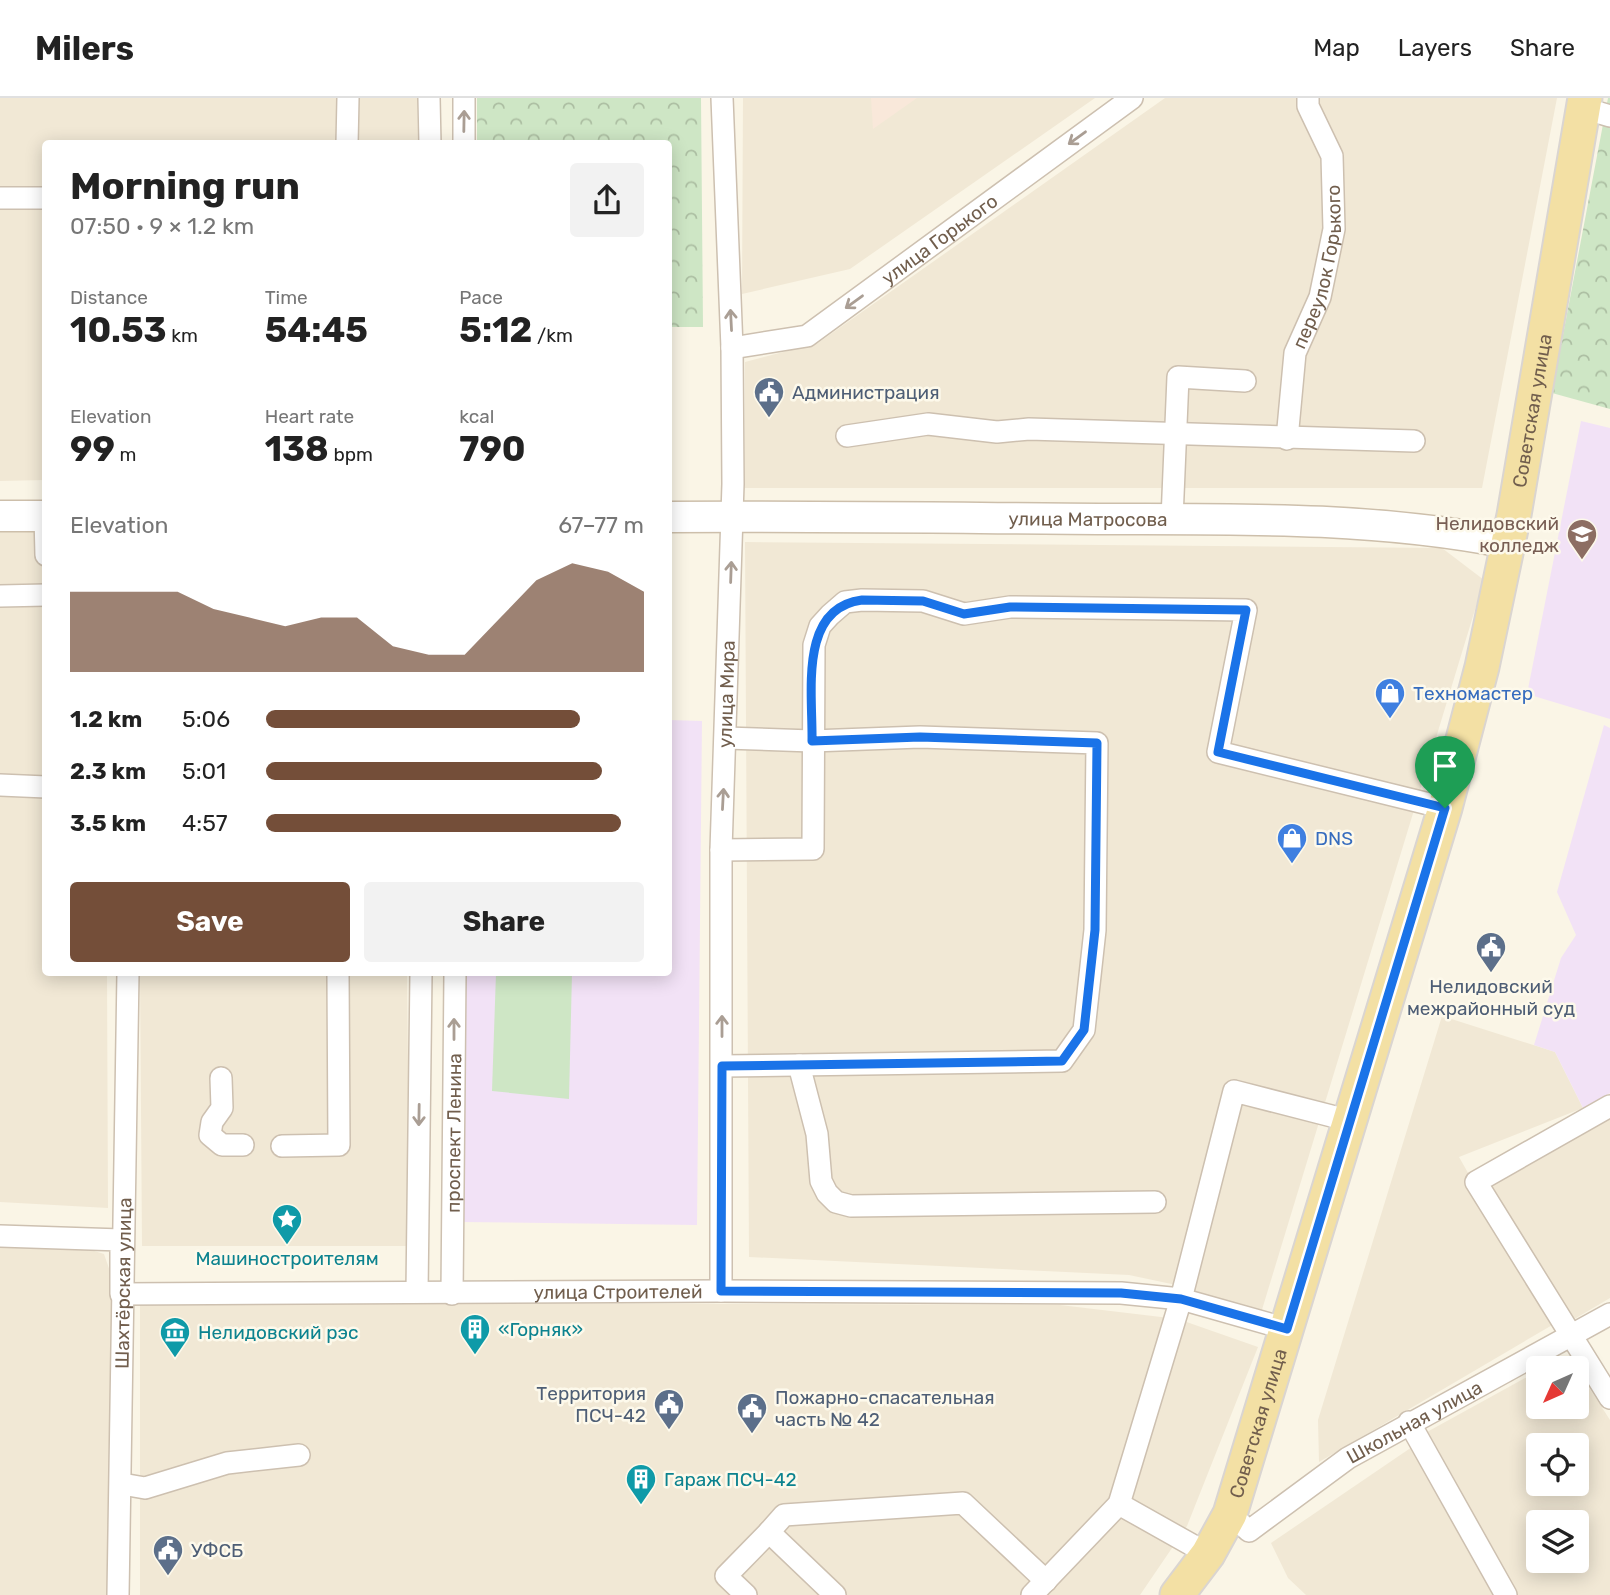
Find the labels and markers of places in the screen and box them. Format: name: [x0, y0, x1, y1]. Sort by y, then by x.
public building icon: Администрация: [752, 375, 786, 419]
place label: Администрация: [792, 381, 940, 404]
place label: Нелидовский колледж: [1436, 512, 1559, 557]
school or university icon: Нелидовский колледж: [1565, 517, 1599, 561]
shop icon: Техномастер: [1373, 676, 1407, 720]
place label: Техномастер: [1413, 682, 1533, 705]
pin: [1415, 736, 1475, 808]
shop icon: DNS: [1275, 821, 1309, 865]
place label: DNS: [1315, 827, 1353, 850]
public building icon: Нелидовский межрайонный суд: [1474, 930, 1508, 974]
place label: Нелидовский межрайонный суд: [1407, 975, 1575, 1020]
place icon: Машиностроителям: [270, 1202, 304, 1246]
place label: Машиностроителям: [195, 1247, 379, 1270]
building icon: «Горняк»: [458, 1312, 492, 1356]
museum icon: Нелидовский рэс: [158, 1315, 192, 1359]
place label: «Горняк»: [498, 1318, 583, 1341]
place label: Нелидовский рэс: [198, 1321, 359, 1344]
place label: Территория ПСЧ-42: [536, 1382, 646, 1427]
place label: Пожарно-спасательная часть № 42: [775, 1386, 995, 1431]
public building icon: Территория ПСЧ-42: [652, 1387, 686, 1431]
public building icon: Пожарно-спасательная часть № 42: [735, 1391, 769, 1435]
building icon: Гараж ПСЧ-42: [624, 1462, 658, 1506]
place label: Гараж ПСЧ-42: [664, 1468, 797, 1491]
public building icon: УФСБ: [151, 1533, 185, 1577]
place label: УФСБ: [191, 1539, 243, 1562]

